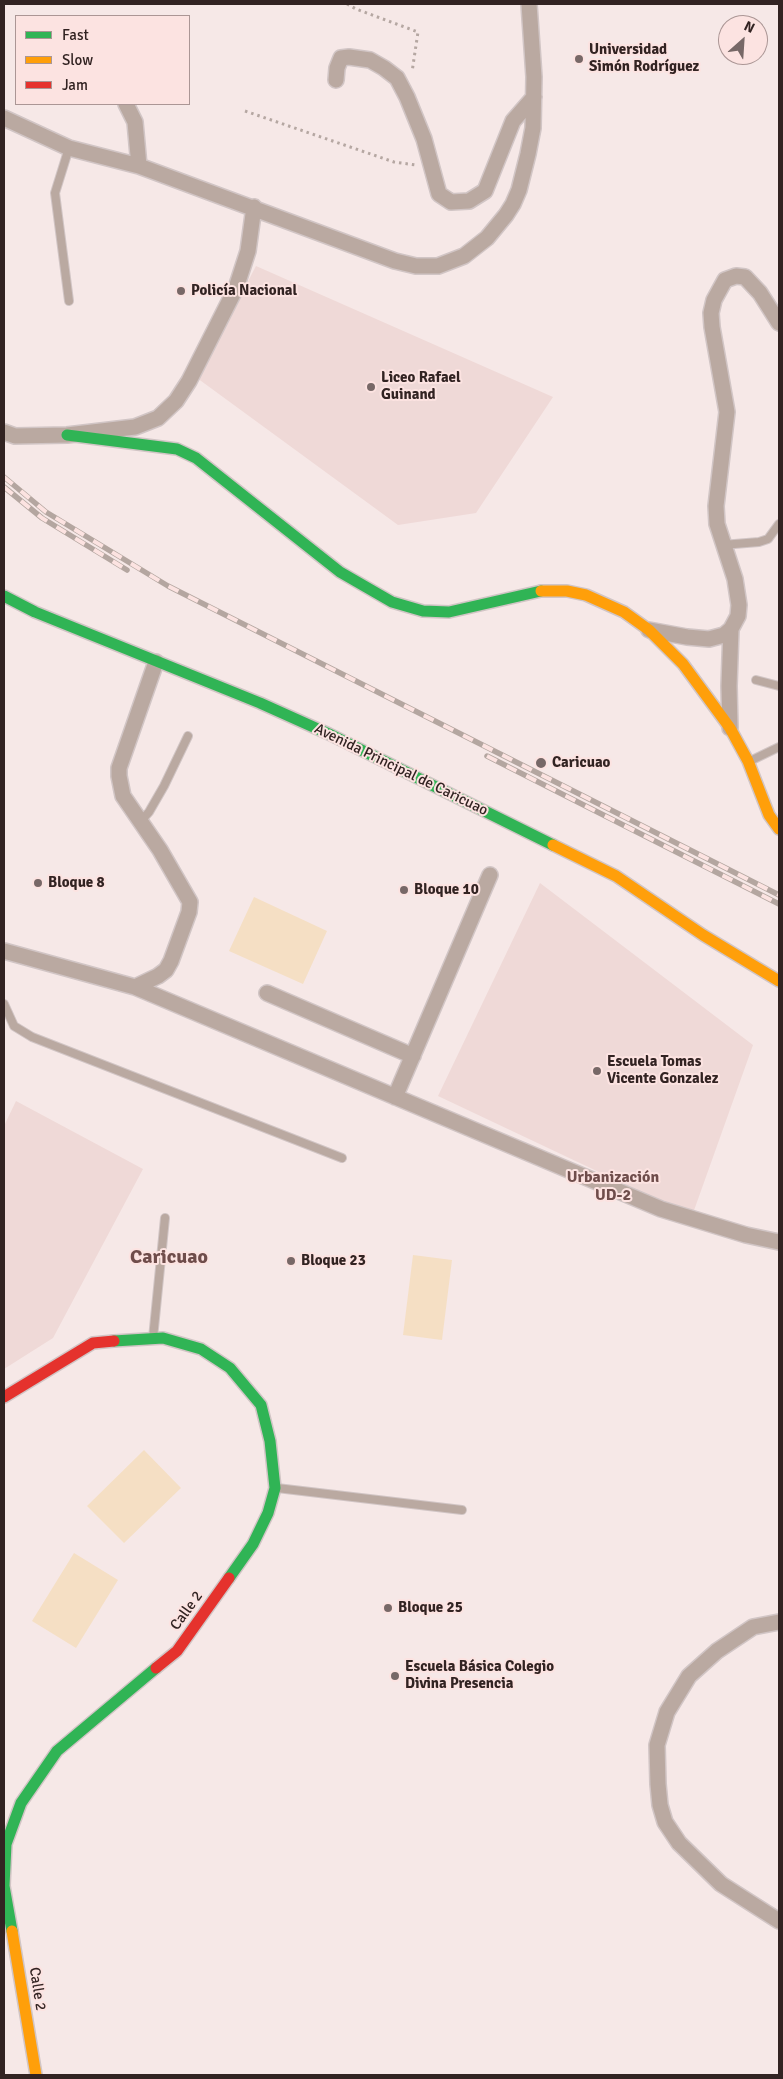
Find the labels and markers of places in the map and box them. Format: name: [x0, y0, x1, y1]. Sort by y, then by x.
place label: Universidad Simón Rodríguez: [589, 41, 699, 76]
marker: Universidad Simón Rodríguez: [573, 53, 585, 65]
place label: Policía Nacional: [191, 282, 297, 300]
marker: Policía Nacional: [175, 285, 187, 297]
place label: Liceo Rafael Guinand: [381, 369, 461, 404]
marker: Liceo Rafael Guinand: [365, 381, 377, 393]
place label: Caricuao: [552, 754, 610, 772]
marker: Caricuao: [534, 756, 548, 770]
place label: Bloque 8: [48, 874, 105, 892]
marker: Bloque 8: [32, 877, 44, 889]
place label: Bloque 10: [414, 881, 479, 899]
marker: Bloque 10: [398, 884, 410, 896]
place label: Escuela Tomas Vicente Gonzalez: [607, 1053, 719, 1088]
marker: Escuela Tomas Vicente Gonzalez: [591, 1065, 603, 1077]
place label: Bloque 23: [301, 1252, 366, 1270]
marker: Bloque 23: [285, 1255, 297, 1267]
place label: Bloque 25: [398, 1599, 463, 1617]
marker: Bloque 25: [382, 1602, 394, 1614]
place label: Escuela Básica Colegio Divina Presencia: [405, 1658, 554, 1693]
marker: Escuela Básica Colegio Divina Presencia: [389, 1670, 401, 1682]

